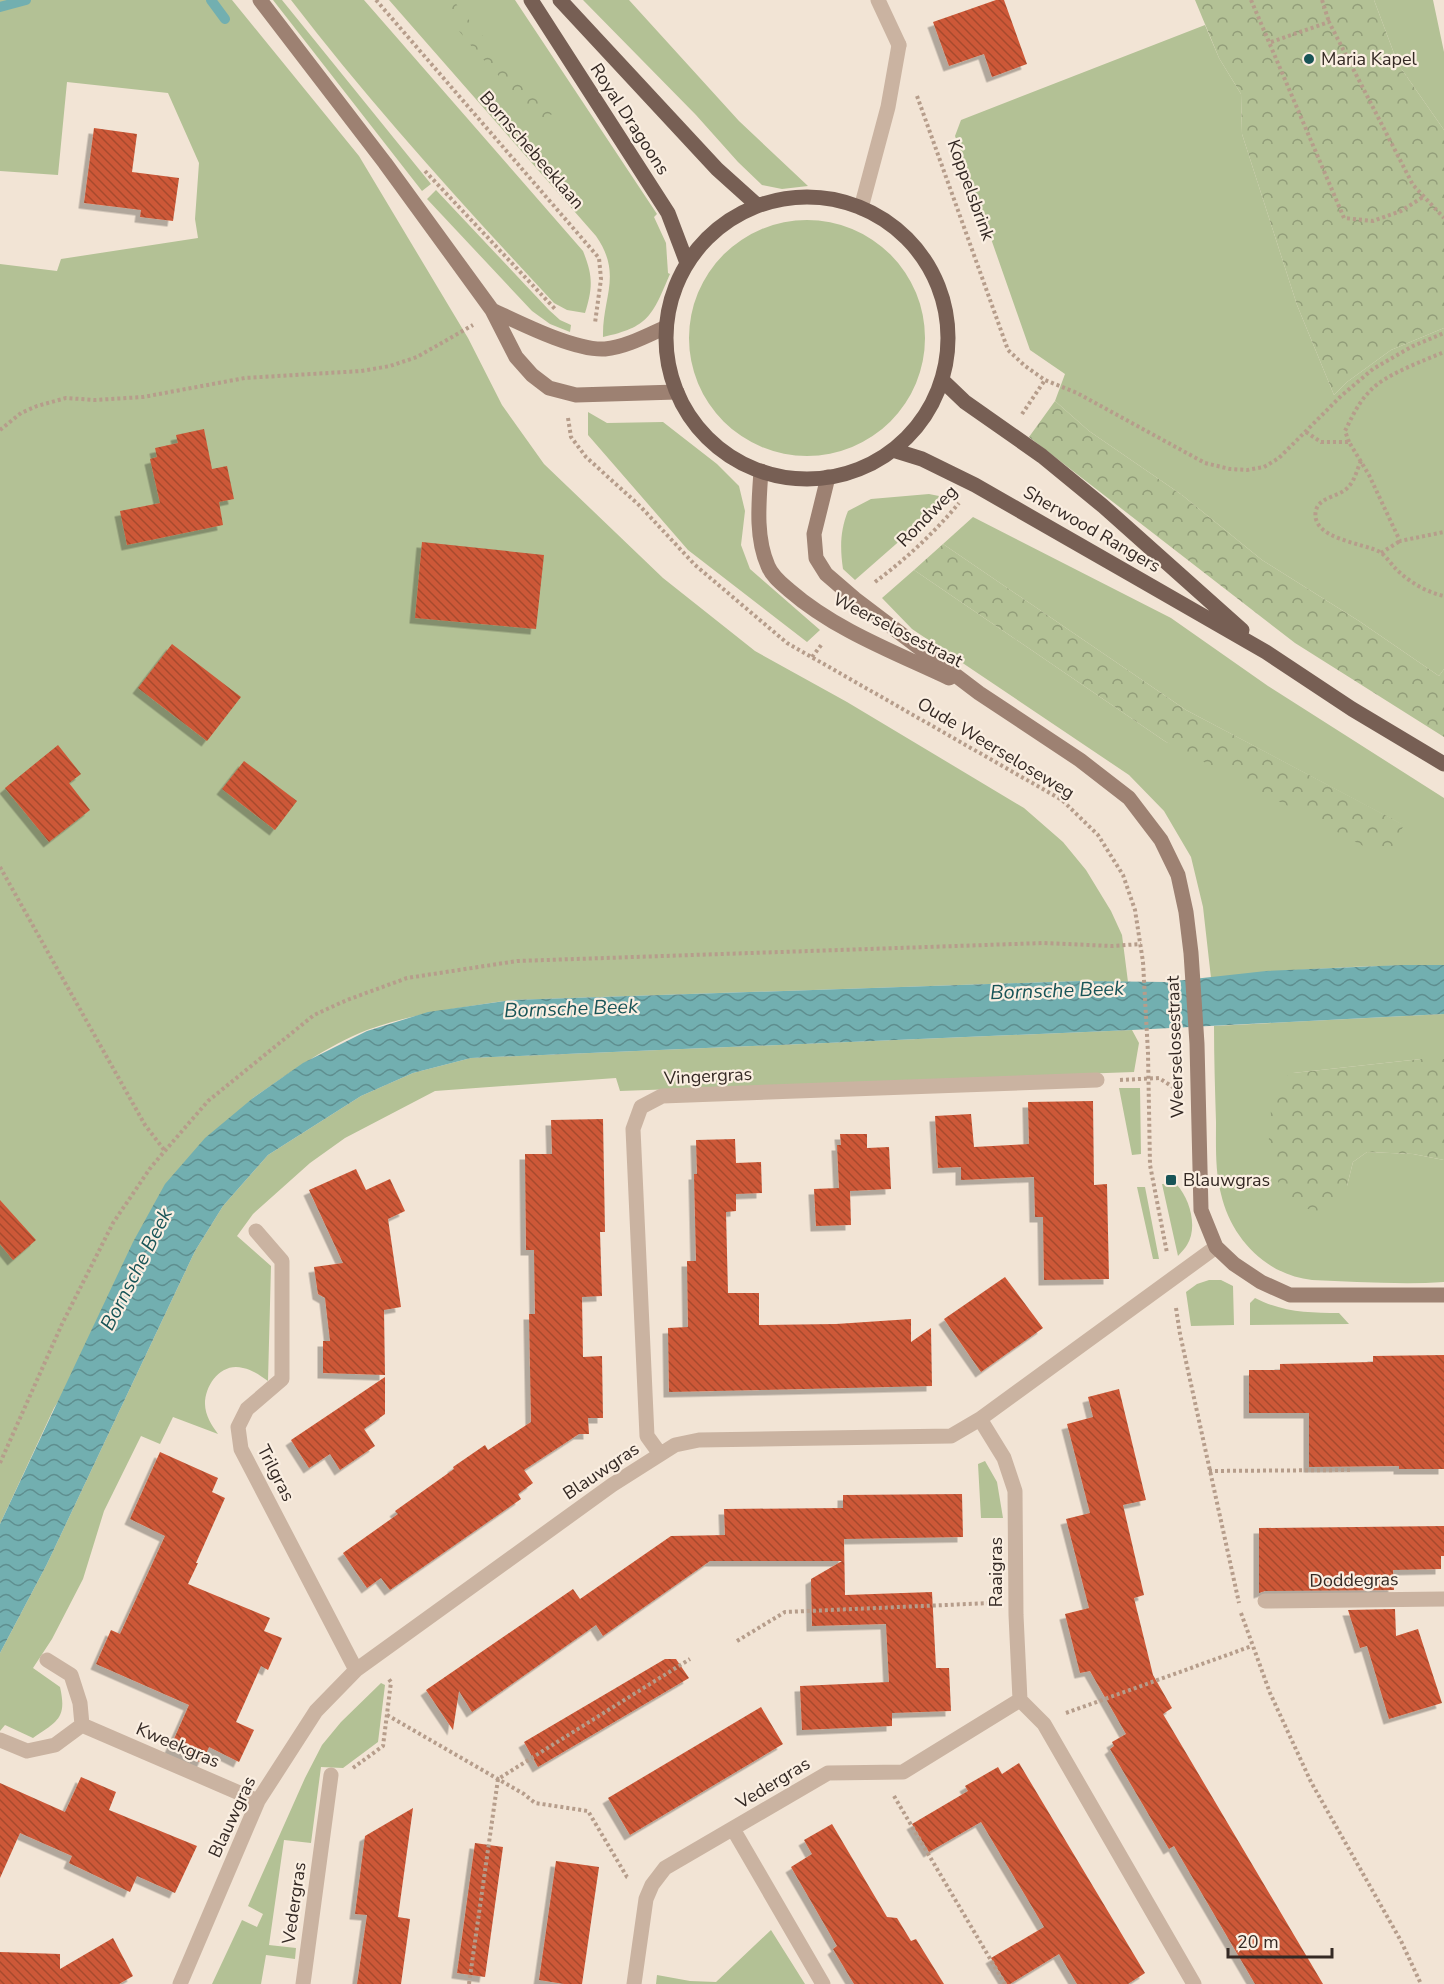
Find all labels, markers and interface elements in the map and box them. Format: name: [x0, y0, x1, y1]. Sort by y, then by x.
place label: Maria Kapel: [1321, 47, 1418, 71]
marker: Maria Kapel: [1302, 52, 1316, 66]
street label: Royal Dragoons: [585, 58, 675, 180]
street label: Bornschebeeklaan: [474, 86, 590, 214]
street label: Koppelsbrink: [942, 136, 1001, 245]
street label: Rondweg: [891, 480, 963, 552]
street label: Sherwood Rangers: [1019, 480, 1165, 578]
street label: Weerselosestraat: [829, 587, 968, 673]
street label: Oude Weerseloseweg: [913, 691, 1079, 805]
water label: Bornsche Beek: [990, 975, 1125, 1006]
street label: Weerselosestraat: [1160, 975, 1189, 1119]
water label: Bornsche Beek: [504, 993, 639, 1024]
street label: Vingergras: [662, 1062, 753, 1090]
place label: Blauwgras: [1183, 1168, 1270, 1192]
marker: Blauwgras: [1164, 1173, 1178, 1187]
water label: Bornsche Beek: [94, 1203, 179, 1335]
street label: Blauwgras: [558, 1437, 644, 1505]
street label: Trilgras: [252, 1441, 300, 1505]
street label: Raaigras: [984, 1537, 1008, 1607]
street label: Doddegras: [1309, 1567, 1399, 1593]
street label: Kweekgras: [132, 1717, 224, 1773]
street label: Vedergras: [731, 1751, 815, 1815]
street label: Blauwgras: [203, 1772, 261, 1862]
street label: Vedergras: [276, 1861, 312, 1946]
scale bar: [1228, 1921, 1332, 1959]
text: 20 m: [1237, 1930, 1279, 1954]

